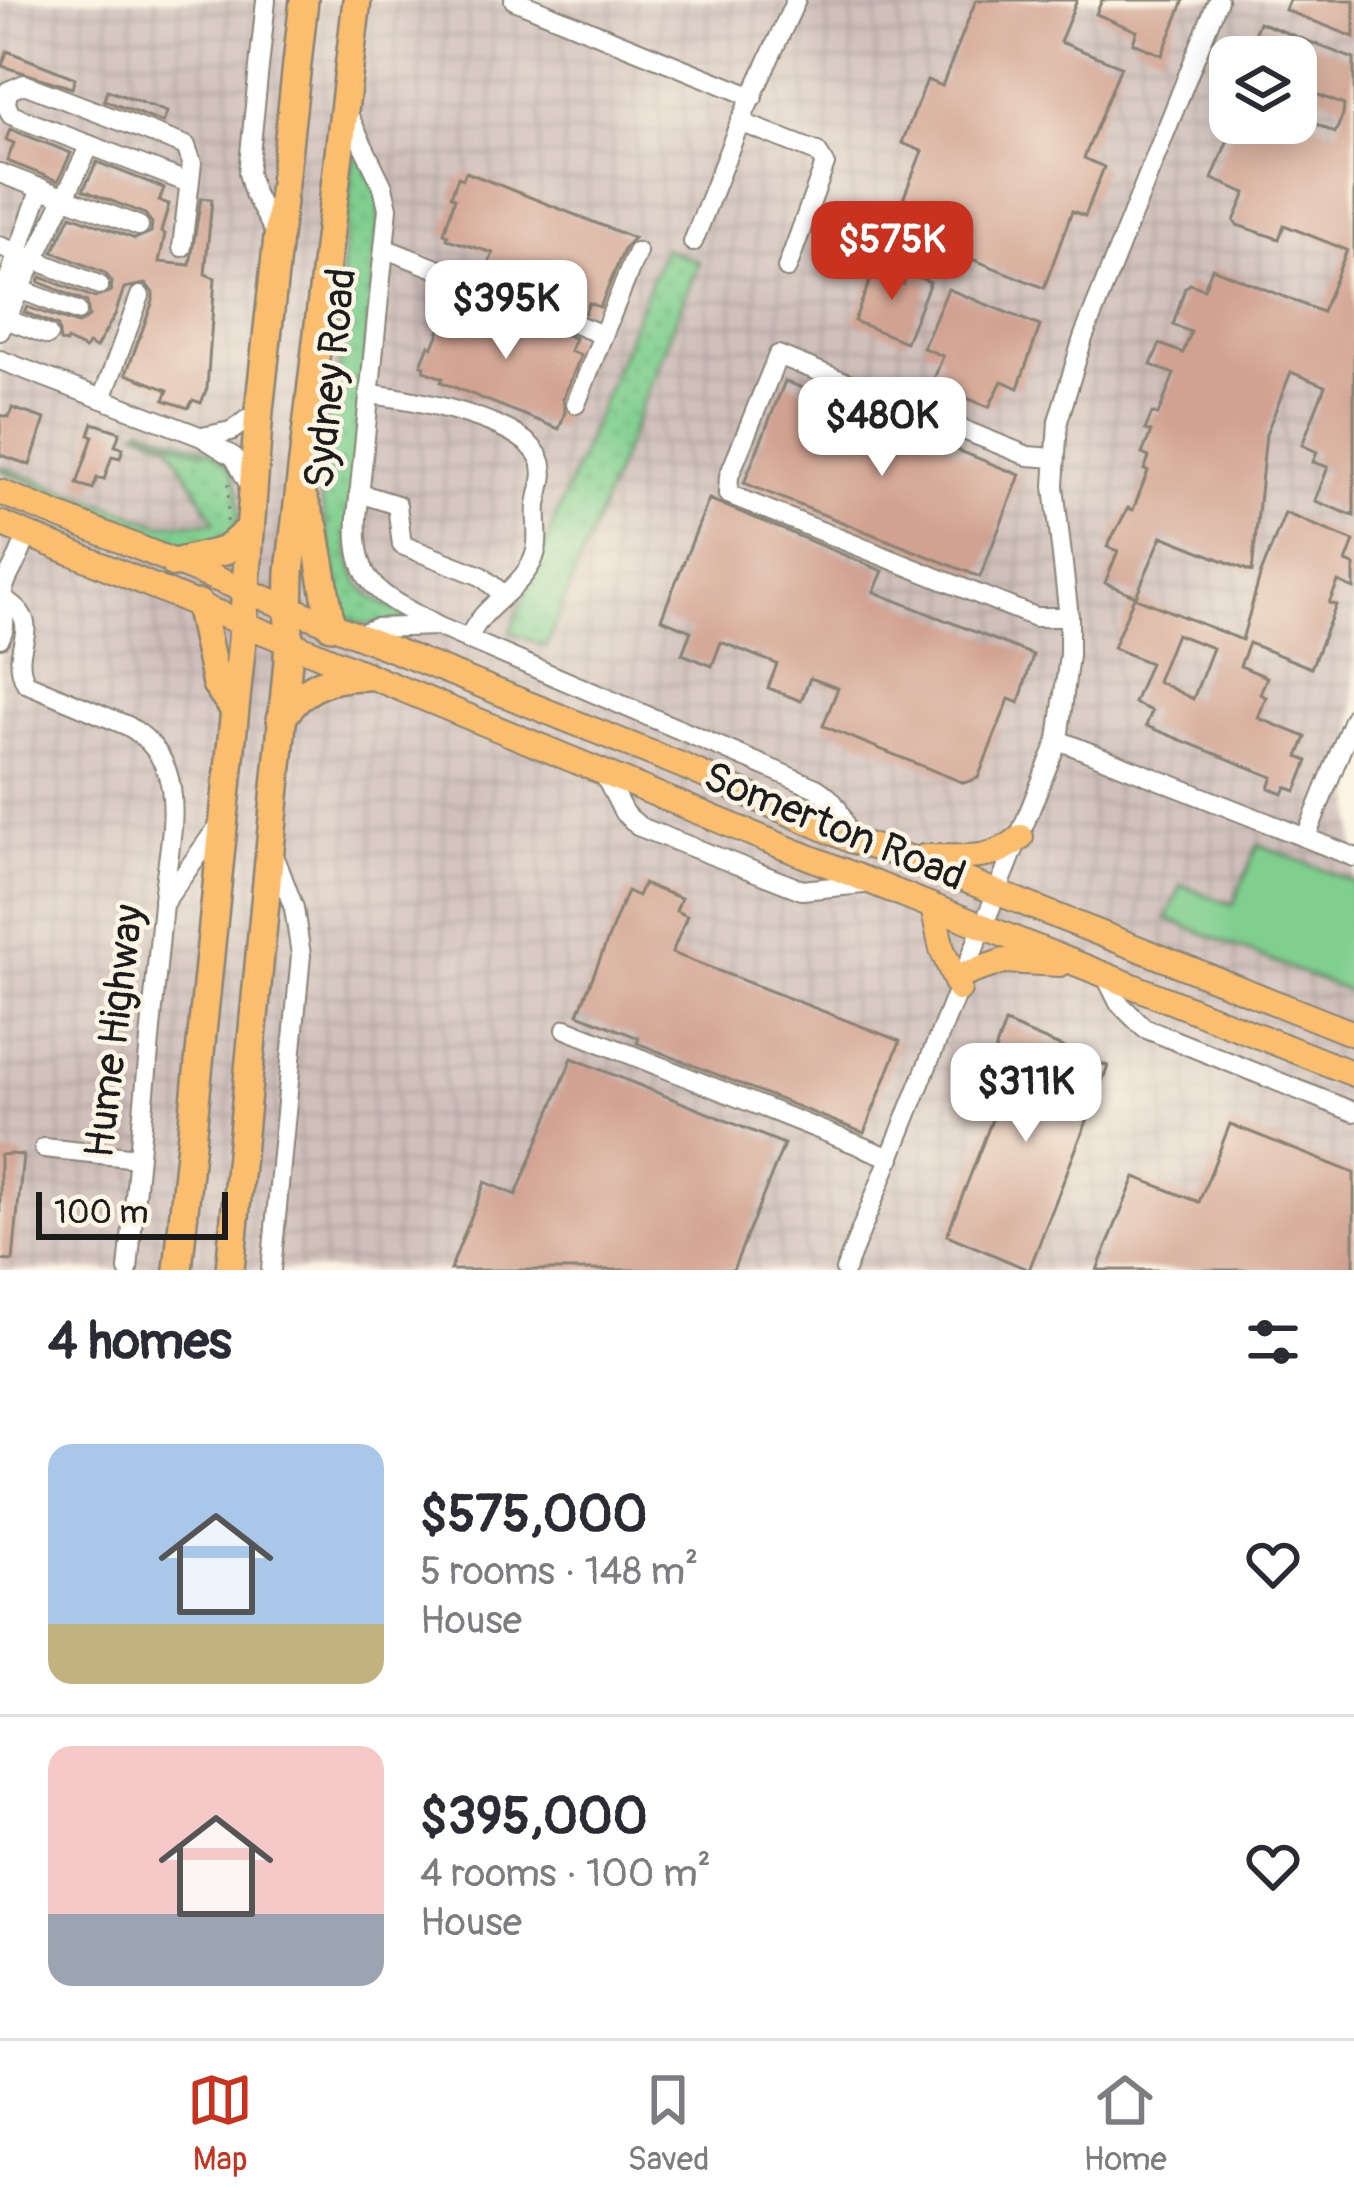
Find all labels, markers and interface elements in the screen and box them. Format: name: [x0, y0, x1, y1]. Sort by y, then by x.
map controls: [1209, 36, 1317, 144]
button: layers: [1209, 36, 1317, 144]
pin: $575K: [808, 201, 976, 303]
text: $575K: [838, 215, 946, 264]
pin: $395K: [422, 260, 590, 362]
street label: Sydney Road: [294, 265, 368, 491]
text: $395K: [452, 274, 560, 323]
pin: $480K: [798, 377, 966, 479]
text: $480K: [825, 391, 939, 440]
street label: Somerton Road: [696, 751, 973, 903]
street label: Hume Highway: [74, 902, 156, 1161]
pin: $311K: [942, 1043, 1110, 1145]
text: $311K: [978, 1057, 1074, 1106]
scale bar: [36, 1186, 228, 1239]
text: 100 m: [54, 1192, 148, 1233]
icon: filters: [1240, 1309, 1306, 1375]
text: 4 homes: [48, 1310, 232, 1374]
text: $575,000: [420, 1483, 647, 1547]
icon: home: [144, 1492, 288, 1636]
icon: heart: [1240, 1531, 1306, 1597]
text: 5 rooms · 148 m²: [420, 1547, 698, 1596]
text: House: [420, 1596, 522, 1645]
text: $395,000: [420, 1785, 647, 1849]
icon: home: [144, 1794, 288, 1938]
icon: heart: [1240, 1833, 1306, 1899]
text: 4 rooms · 100 m²: [420, 1849, 711, 1898]
text: House: [420, 1898, 522, 1947]
tab: Map: [187, 2067, 253, 2180]
tab: Saved: [627, 2067, 709, 2180]
tab: Home: [1084, 2067, 1167, 2180]

